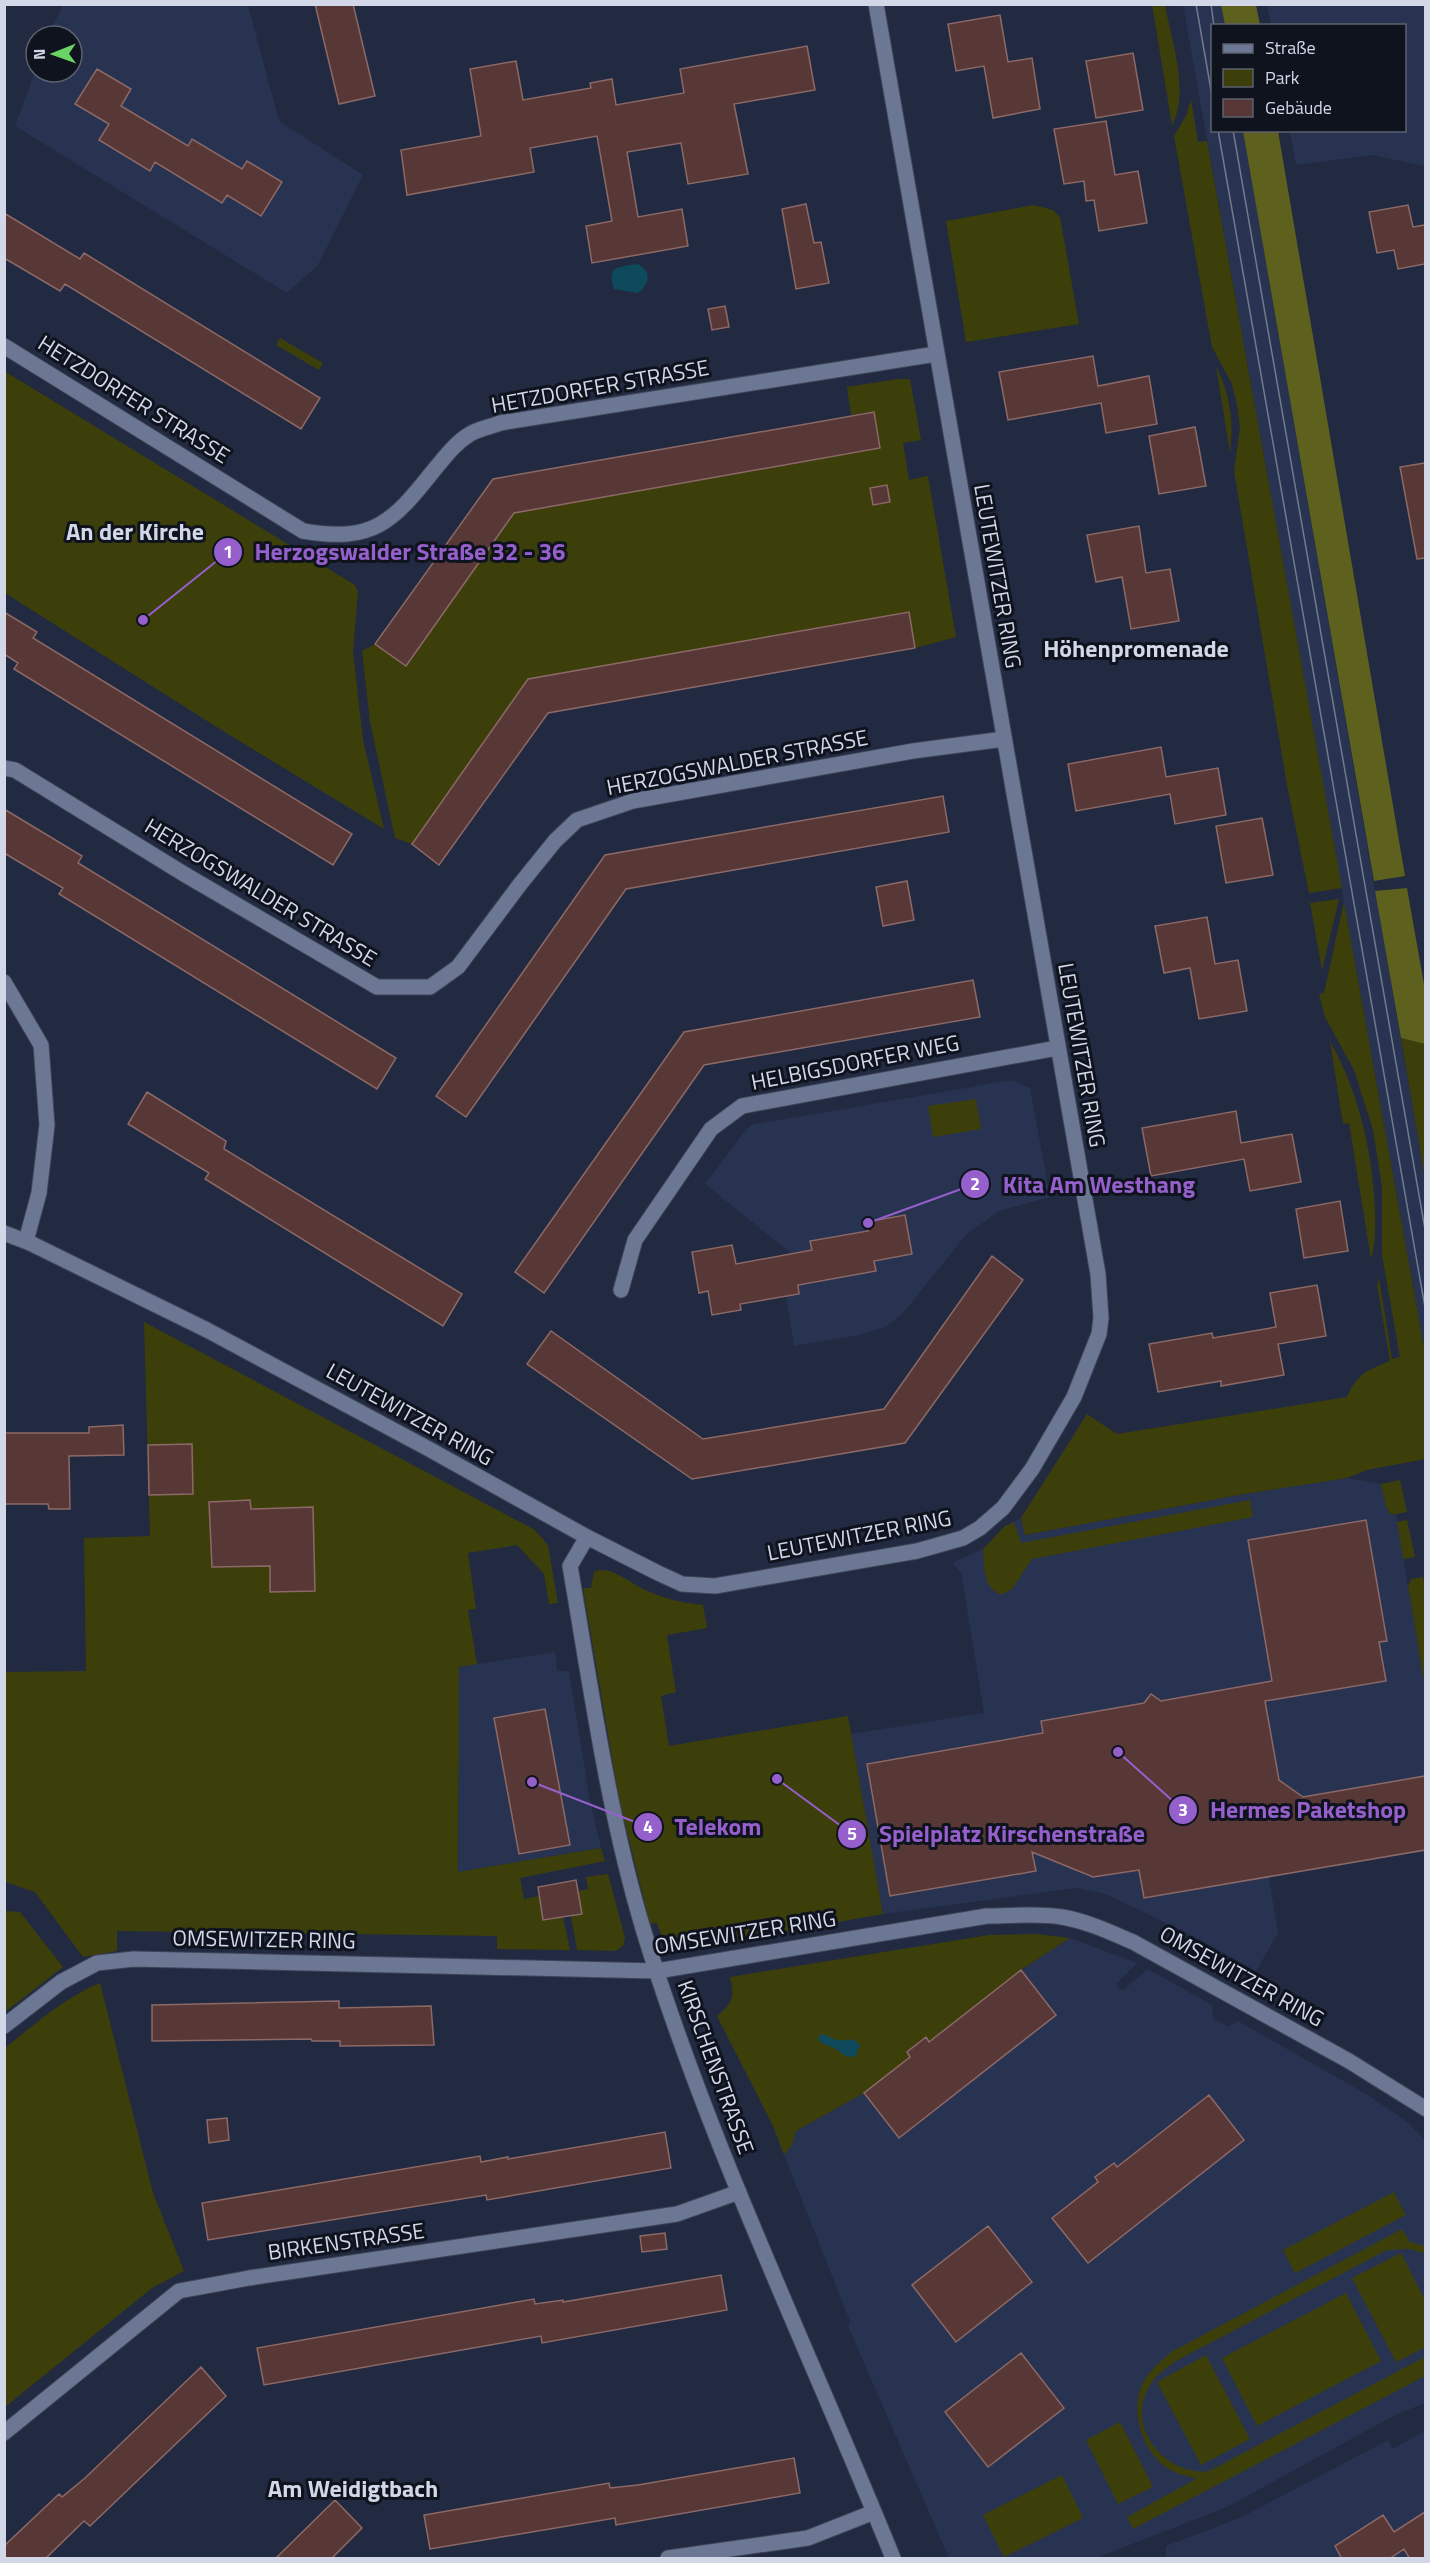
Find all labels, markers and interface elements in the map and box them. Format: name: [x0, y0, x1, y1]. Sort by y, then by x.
north arrow: [24, 24, 84, 84]
legend: [1211, 24, 1406, 132]
text: Straße: [1265, 34, 1316, 61]
text: N: [27, 49, 51, 60]
text: Park: [1265, 64, 1300, 91]
text: Gebäude: [1265, 94, 1332, 121]
street label: HETZDORFER STRASSE: [31, 326, 237, 472]
street label: HETZDORFER STRASSE: [488, 350, 712, 422]
street label: LEUTEWITZER RING: [965, 481, 1031, 671]
district label: An der Kirche: [66, 513, 204, 549]
callout: Herzogswalder Straße 32 - 36: [213, 531, 578, 573]
text: Herzogswalder Straße 32 - 36: [254, 533, 566, 569]
text: 1: [223, 538, 233, 565]
district label: Höhenpromenade: [1043, 630, 1229, 666]
street label: HERZOGSWALDER STRASSE: [603, 720, 871, 804]
street label: HERZOGSWALDER STRASSE: [138, 809, 384, 975]
street label: LEUTEWITZER RING: [1049, 960, 1115, 1150]
street label: HELBIGSDORFER WEG: [748, 1025, 962, 1099]
callout: Kita Am Westhang: [960, 1163, 1207, 1205]
text: Kita Am Westhang: [1003, 1166, 1195, 1202]
text: 2: [970, 1170, 980, 1197]
street label: LEUTEWITZER RING: [320, 1354, 500, 1474]
street label: LEUTEWITZER RING: [764, 1500, 954, 1570]
callout: Hermes Paketshop: [1168, 1789, 1419, 1831]
text: Hermes Paketshop: [1210, 1791, 1406, 1827]
text: 3: [1178, 1796, 1188, 1823]
callout: Telekom: [633, 1806, 774, 1848]
text: Telekom: [675, 1808, 761, 1844]
text: 4: [643, 1813, 653, 1840]
callout: Spielplatz Kirschenstraße: [837, 1813, 1157, 1855]
text: Spielplatz Kirschenstraße: [879, 1815, 1145, 1851]
text: 5: [847, 1820, 857, 1847]
street label: OMSEWITZER RING: [652, 1901, 838, 1963]
street label: OMSEWITZER RING: [1154, 1917, 1330, 2035]
street label: OMSEWITZER RING: [172, 1920, 356, 1958]
street label: KIRSCHENSTRASSE: [669, 1975, 763, 2159]
street label: BIRKENSTRASSE: [265, 2213, 427, 2269]
district label: Am Weidigtbach: [268, 2470, 438, 2506]

